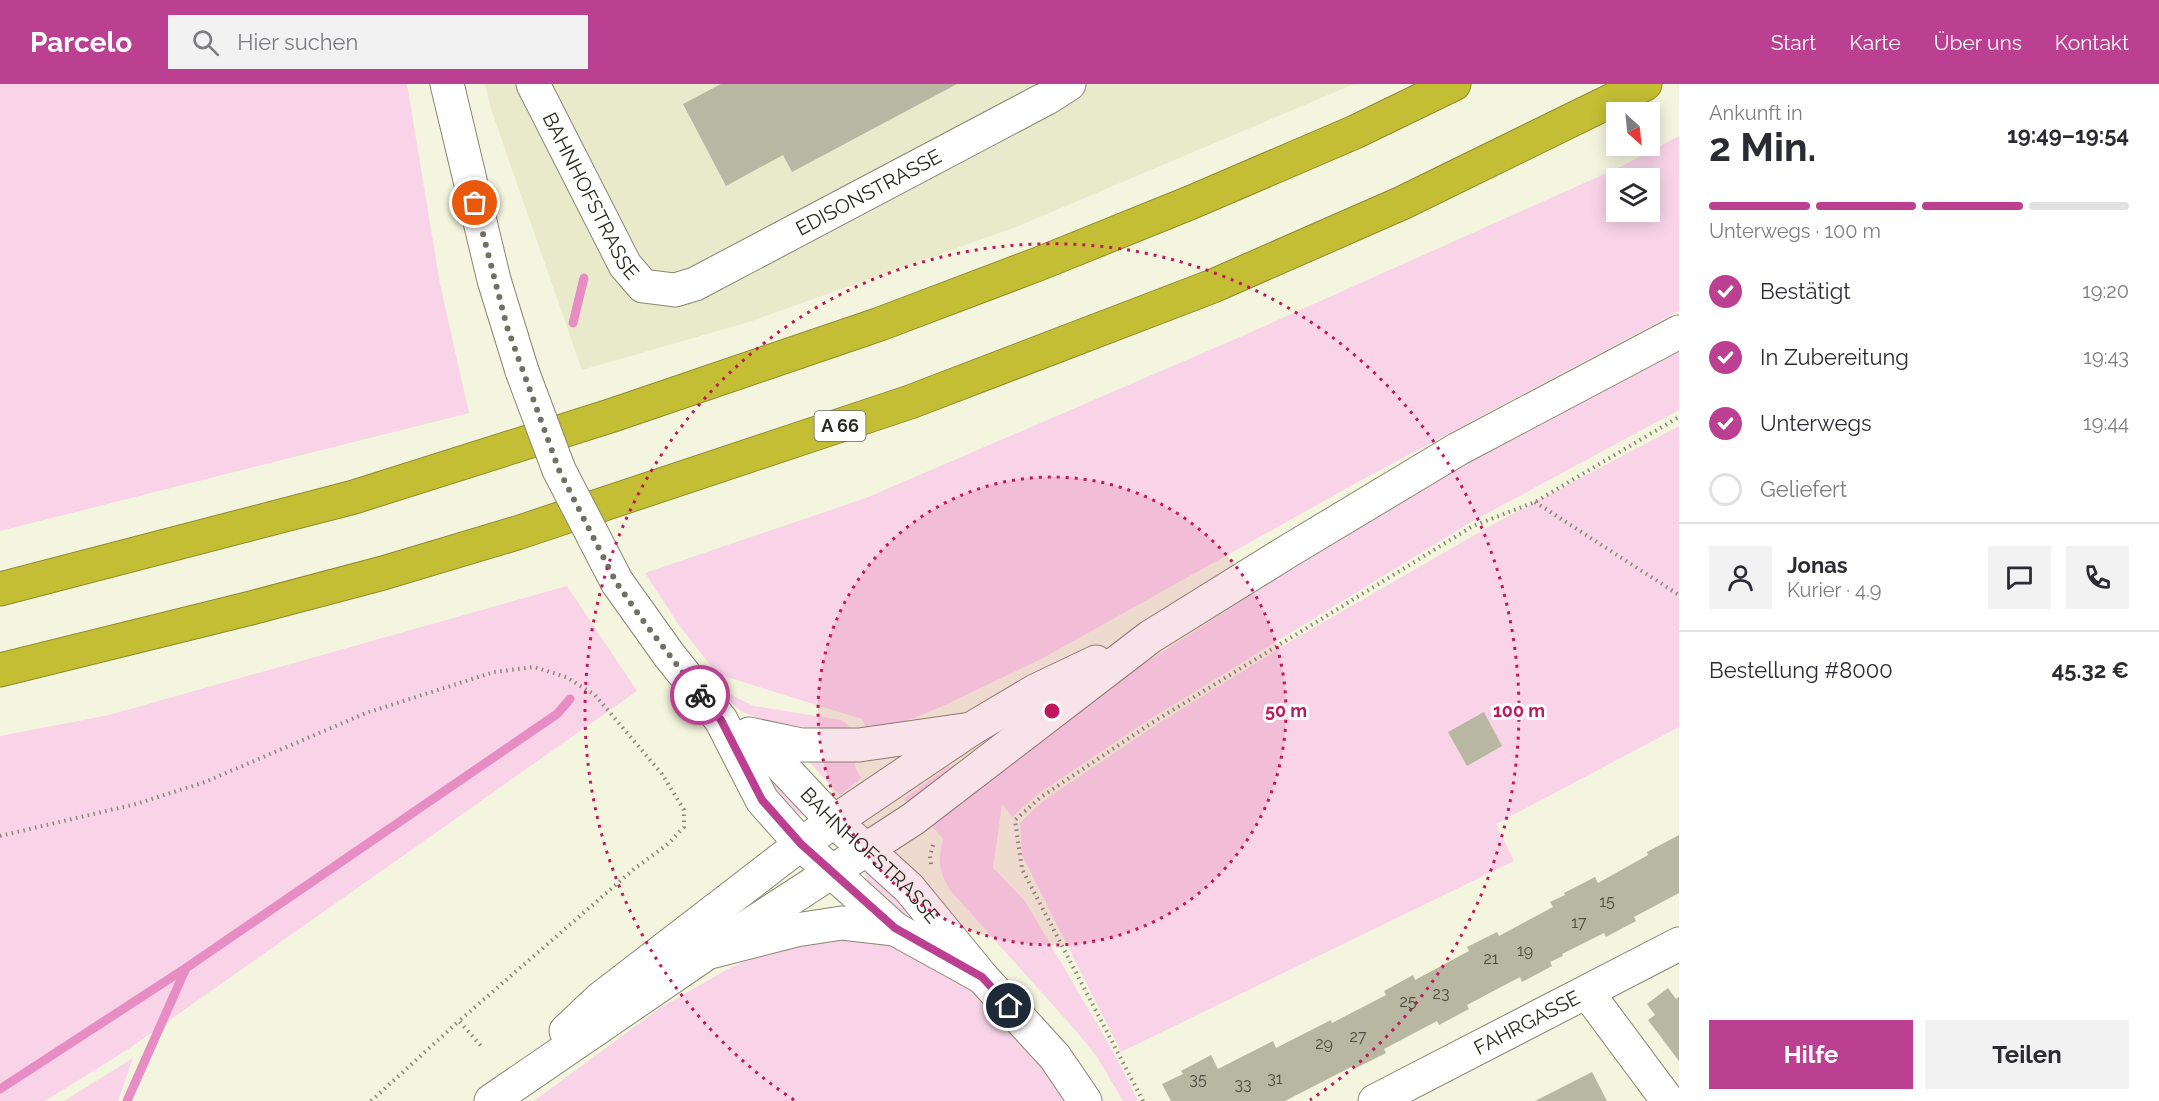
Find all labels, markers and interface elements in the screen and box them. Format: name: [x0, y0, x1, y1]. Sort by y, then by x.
search box: [168, 15, 588, 69]
text: Parcelo: [30, 26, 132, 59]
icon: search: [189, 26, 222, 59]
text: Hier suchen: [237, 29, 358, 55]
text: Start: [1771, 30, 1816, 55]
text: Karte: [1849, 30, 1901, 55]
text: Über uns: [1934, 30, 2022, 55]
text: Kontakt: [2055, 30, 2129, 55]
text: Ankunft in: [1709, 101, 1803, 125]
north arrow: [1606, 102, 1660, 156]
map controls: [1606, 102, 1660, 222]
street label: BAHNHOFSTRASSE: [537, 108, 644, 285]
text: 19:49–19:54: [2007, 122, 2129, 148]
text: 2 Min.: [1709, 124, 1816, 170]
street label: EDISONSTRASSE: [792, 144, 945, 241]
button: layers: [1606, 168, 1660, 222]
pin: [449, 177, 500, 228]
icon: bag: [458, 186, 491, 219]
text: Unterwegs · 100 m: [1709, 219, 1881, 243]
icon: check: [1709, 275, 1742, 308]
text: Bestätigt: [1760, 278, 1851, 304]
text: 19:20: [2082, 279, 2129, 303]
icon: check: [1709, 341, 1742, 374]
text: In Zubereitung: [1760, 344, 1909, 370]
text: 19:43: [2083, 345, 2129, 369]
icon: check: [1709, 407, 1742, 440]
text: Unterwegs: [1760, 410, 1872, 436]
road number: A 66: [814, 411, 866, 441]
text: 19:44: [2083, 411, 2129, 435]
text: Geliefert: [1760, 476, 1847, 502]
button: person: [1709, 546, 1772, 609]
button: chat: [1988, 546, 2051, 609]
button: phone: [2066, 546, 2129, 609]
text: Jonas: [1787, 552, 1848, 578]
text: Kurier · 4.9: [1787, 578, 1881, 602]
text: Bestellung #8000: [1709, 657, 1893, 683]
text: 45.32 €: [2052, 657, 2129, 683]
courier: [670, 665, 730, 725]
icon: bike: [684, 679, 717, 712]
text: 50 m: [1265, 700, 1307, 721]
text: 100 m: [1493, 700, 1545, 721]
centre of rings: [1042, 701, 1062, 721]
street label: BAHNHOFSTRASSE: [796, 782, 945, 928]
house number: 15: [1599, 892, 1615, 911]
house number: 17: [1571, 913, 1587, 932]
house number: 19: [1517, 941, 1533, 960]
house number: 21: [1483, 949, 1499, 968]
pin: [983, 980, 1034, 1031]
house number: 23: [1433, 984, 1449, 1003]
street label: FAHRGASSE: [1470, 985, 1584, 1060]
icon: home: [992, 989, 1025, 1022]
house number: 25: [1399, 992, 1417, 1011]
button: Hilfe: [1709, 1020, 1913, 1089]
button: Teilen: [1925, 1020, 2129, 1089]
house number: 27: [1350, 1027, 1367, 1046]
house number: 29: [1315, 1034, 1333, 1053]
house number: 31: [1267, 1069, 1283, 1088]
house number: 35: [1189, 1070, 1207, 1089]
house number: 33: [1234, 1075, 1252, 1094]

